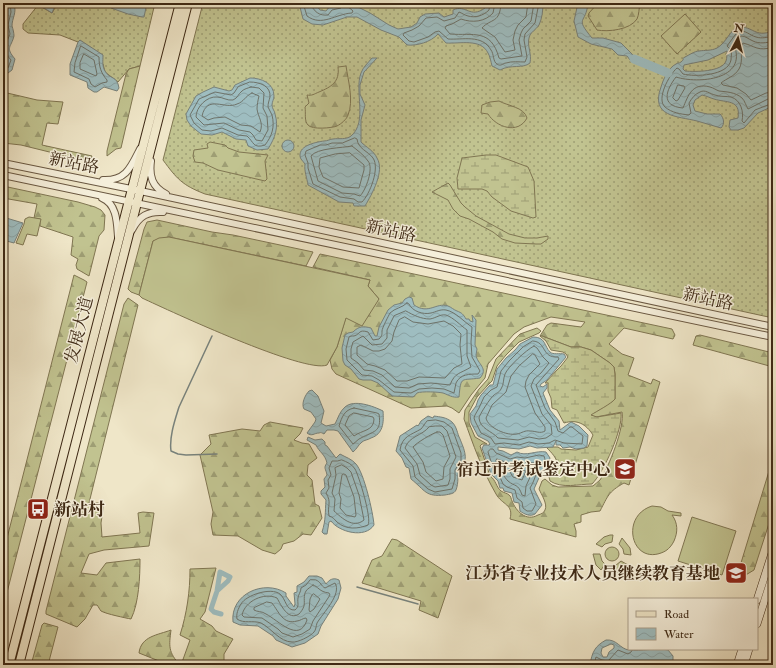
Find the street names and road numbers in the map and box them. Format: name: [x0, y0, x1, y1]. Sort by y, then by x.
street label: 新站路: [47, 148, 101, 178]
street label: 新站路: [364, 215, 418, 247]
street label: 新站路: [681, 283, 735, 315]
street label: 发展大道: [61, 294, 97, 366]

